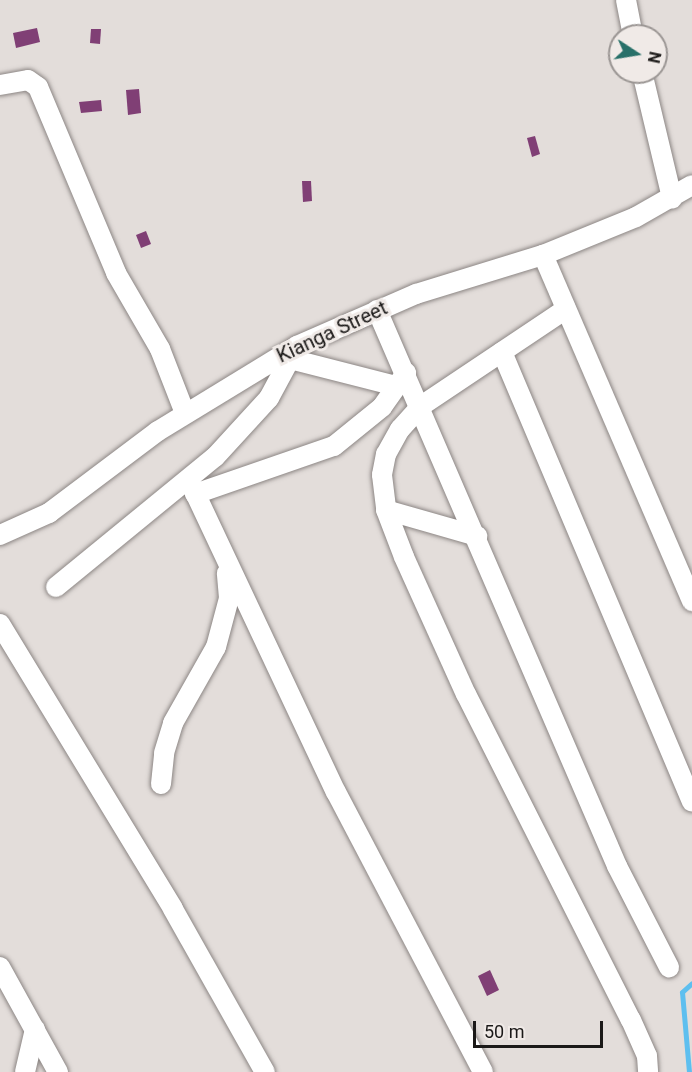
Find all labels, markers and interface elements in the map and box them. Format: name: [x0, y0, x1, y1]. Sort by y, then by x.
north arrow: [608, 24, 668, 84]
text: N: [644, 50, 665, 65]
street label: Kianga Street: [273, 296, 391, 368]
scale bar: [476, 1009, 606, 1047]
text: 50 m: [484, 1021, 524, 1042]

